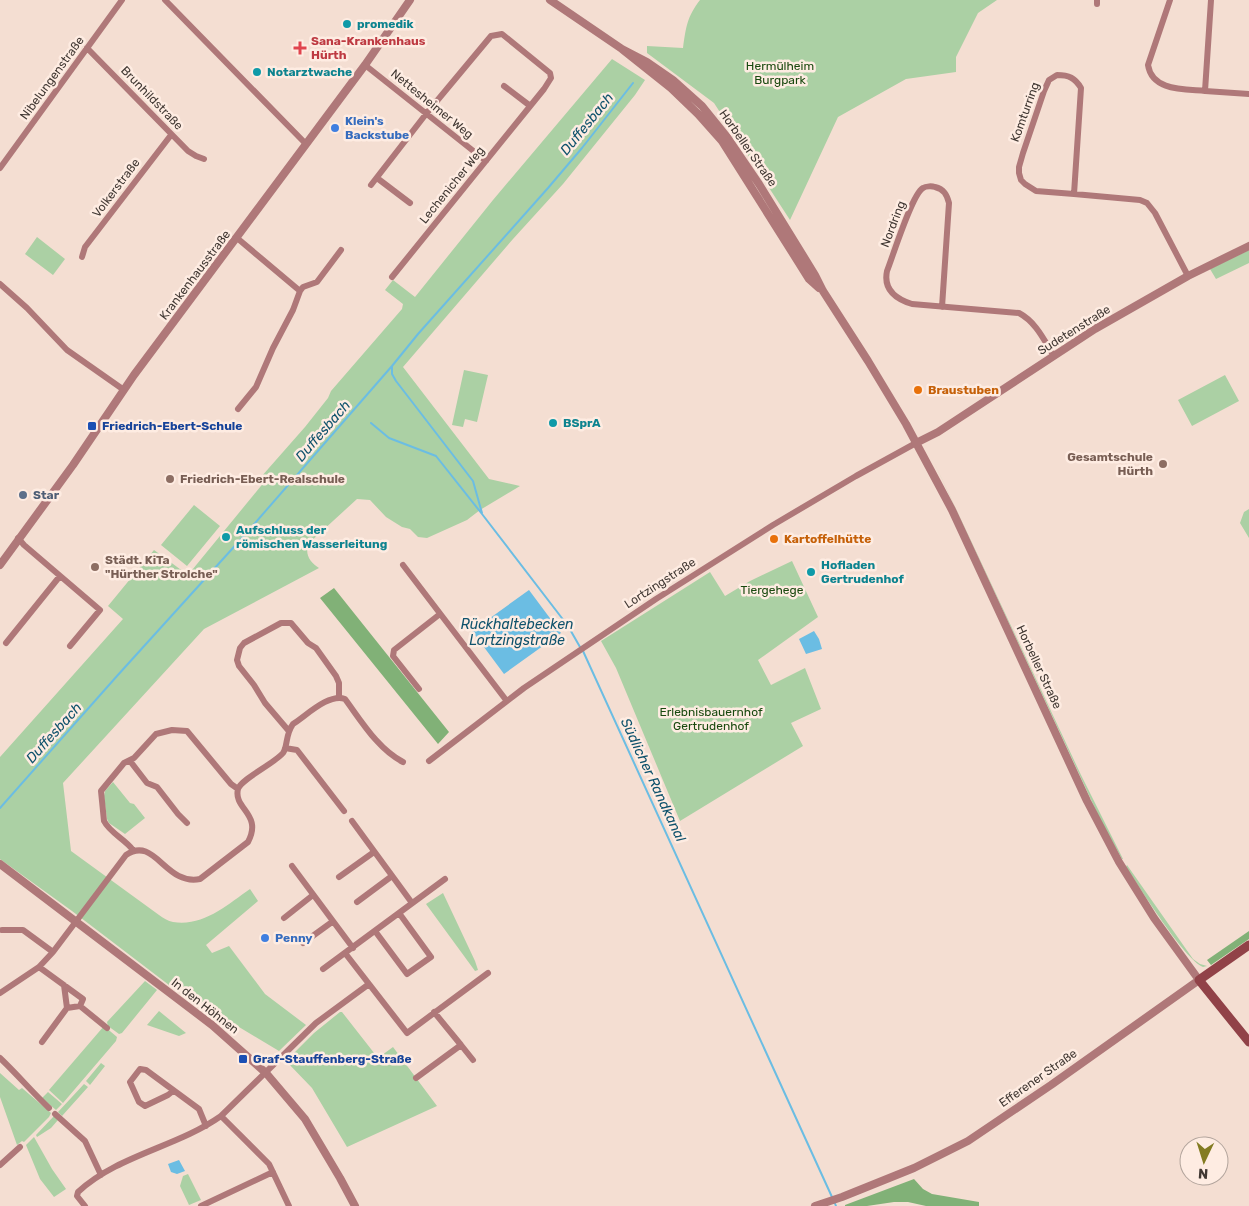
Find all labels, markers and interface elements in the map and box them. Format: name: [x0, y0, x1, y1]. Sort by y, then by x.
place label: promedik: [357, 17, 413, 31]
marker: promedik: [341, 18, 353, 30]
street label: Nibelungenstraße: [17, 33, 87, 122]
place label: Sana-Krankenhaus Hürth: [311, 34, 426, 62]
marker: Sana-Krankenhaus Hürth: [293, 41, 307, 55]
park label: Hermülheim Burgpark: [746, 59, 814, 87]
street label: Brunhildstraße: [118, 63, 186, 133]
place label: Notarztwache: [267, 65, 352, 79]
marker: Notarztwache: [251, 66, 263, 78]
street label: Nettesheimer Weg: [388, 67, 476, 141]
street label: Komturring: [1008, 80, 1042, 144]
water label: Duffesbach: [557, 89, 617, 159]
street label: Horbeller Straße: [716, 107, 780, 189]
place label: Klein's Backstube: [345, 114, 409, 142]
marker: Klein's Backstube: [329, 122, 341, 134]
street label: Lechenicher Weg: [417, 144, 487, 226]
street label: Volkerstraße: [89, 156, 143, 220]
street label: Nordring: [878, 199, 908, 249]
street label: Krankenhausstraße: [157, 227, 233, 323]
street label: Sudetenstraße: [1035, 302, 1113, 358]
place label: Braustuben: [928, 383, 999, 397]
marker: Braustuben: [912, 384, 924, 396]
water label: Duffesbach: [292, 397, 354, 465]
place label: BSprA: [563, 416, 601, 430]
marker: BSprA: [547, 417, 559, 429]
place label: Friedrich-Ebert-Schule: [102, 419, 242, 433]
marker: Friedrich-Ebert-Schule: [86, 420, 98, 432]
place label: Gesamtschule Hürth: [1067, 450, 1153, 478]
marker: Gesamtschule Hürth: [1157, 458, 1169, 470]
place label: Friedrich-Ebert-Realschule: [180, 472, 345, 486]
marker: Friedrich-Ebert-Realschule: [164, 473, 176, 485]
place label: Star: [33, 488, 60, 502]
marker: Star: [17, 489, 29, 501]
place label: Aufschluss der römischen Wasserleitung: [236, 523, 387, 551]
marker: Aufschluss der römischen Wasserleitung: [220, 531, 232, 543]
place label: Kartoffelhütte: [784, 532, 871, 546]
marker: Kartoffelhütte: [768, 533, 780, 545]
place label: Städt. KiTa "Hürther Strolche": [105, 553, 218, 581]
street label: Lortzingstraße: [622, 555, 698, 611]
place label: Hofladen Gertrudenhof: [821, 558, 904, 586]
marker: Städt. KiTa "Hürther Strolche": [89, 561, 101, 573]
marker: Hofladen Gertrudenhof: [805, 566, 817, 578]
park label: Tiergehege: [741, 583, 804, 597]
water label: Rückhaltebecken Lortzingstraße: [461, 616, 573, 649]
street label: Horbeller Straße: [1013, 623, 1065, 711]
water label: Duffesbach: [22, 699, 86, 767]
park label: Erlebnisbauernhof Gertrudenhof: [659, 705, 763, 733]
water label: Südlicher Randkanal: [617, 715, 689, 845]
place label: Penny: [275, 931, 313, 945]
marker: Penny: [259, 932, 271, 944]
street label: In den Höhnen: [169, 975, 241, 1037]
street label: Efferener Straße: [997, 1046, 1080, 1110]
place label: Graf-Stauffenberg-Straße: [253, 1052, 412, 1066]
marker: Graf-Stauffenberg-Straße: [237, 1053, 249, 1065]
north arrow: [1179, 1136, 1229, 1186]
text: N: [1198, 1165, 1209, 1182]

